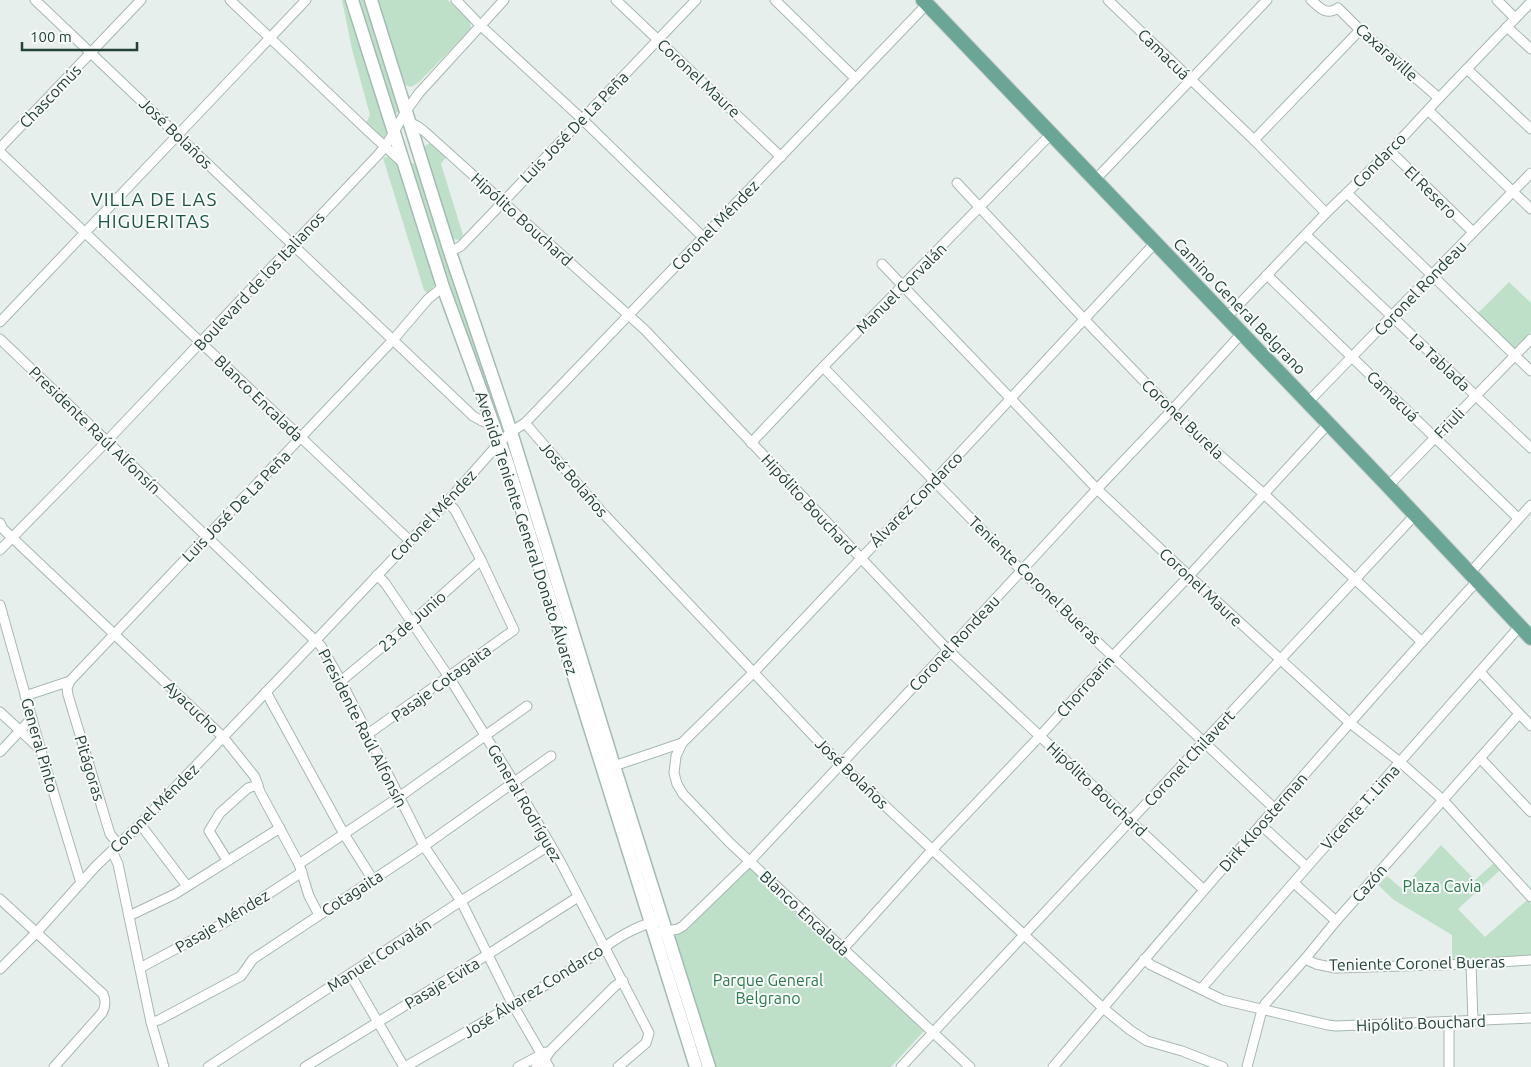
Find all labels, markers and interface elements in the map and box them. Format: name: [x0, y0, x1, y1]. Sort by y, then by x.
street label: Caxaraville: [1352, 19, 1422, 85]
scale bar: [22, 20, 138, 52]
street label: Camacuá: [1134, 25, 1194, 83]
text: 100 m: [30, 28, 72, 45]
street label: Coronel Maure: [654, 35, 744, 121]
street label: Chascomús: [15, 61, 85, 131]
street label: Luis José De La Peña: [516, 68, 632, 186]
street label: José Bolaños: [136, 94, 216, 172]
street label: Condarco: [1349, 129, 1409, 191]
street label: El Resero: [1401, 162, 1461, 222]
street label: Hipólito Bouchard: [468, 169, 576, 269]
street label: Coronel Méndez: [668, 176, 762, 274]
district label: VILLA DE LAS HIGUERITAS: [91, 188, 217, 232]
street label: Boulevard de los Italianos: [190, 208, 328, 354]
street label: Camino General Belgrano: [1170, 234, 1310, 378]
street label: Coronel Rondeau: [1370, 237, 1470, 339]
street label: Manuel Corvalán: [852, 239, 950, 337]
street label: La Tablada: [1406, 330, 1474, 394]
street label: Blanco Encalada: [211, 351, 307, 445]
street label: Presidente Raúl Alfonsín: [26, 363, 164, 497]
street label: Camacuá: [1363, 367, 1423, 425]
street label: Coronel Burela: [1138, 375, 1228, 463]
street label: Avenida Teniente General Donato Álvarez: [472, 388, 583, 677]
street label: Friuli: [1430, 404, 1468, 442]
street label: José Bolaños: [536, 438, 612, 520]
street label: Álvarez Condarco: [865, 446, 966, 550]
street label: Luis José De La Peña: [178, 447, 294, 565]
street label: Hipólito Bouchard: [758, 450, 860, 558]
street label: Coronel Méndez: [386, 466, 480, 564]
street label: Teniente Coronel Bueras: [965, 512, 1105, 648]
street label: Coronel Maure: [1156, 544, 1246, 630]
street label: 23 de Junio: [375, 587, 449, 655]
street label: Coronel Rondeau: [905, 591, 1003, 695]
street label: Pasaje Cotagaita: [388, 641, 494, 725]
street label: Presidente Raúl Alfonsín: [315, 646, 411, 810]
street label: Chorroarin: [1053, 651, 1117, 721]
street label: Ayacucho: [161, 677, 223, 737]
street label: General Pinto: [18, 696, 62, 794]
street label: Coronel Chilavert: [1140, 706, 1239, 810]
street label: Pitágoras: [71, 733, 109, 803]
street label: José Bolaños: [812, 734, 892, 812]
street label: Hipólito Bouchard: [1043, 738, 1151, 840]
street label: General Rodríguez: [484, 741, 566, 865]
street label: Coronel Méndez: [106, 760, 202, 856]
street label: Vicente T. Lima: [1317, 761, 1403, 853]
street label: Dirk Kloosterman: [1215, 769, 1311, 875]
street label: Cazón: [1348, 861, 1390, 905]
street label: Cotagaita: [318, 867, 386, 919]
street label: Blanco Encalada: [756, 867, 854, 959]
park label: Plaza Cavia: [1402, 877, 1482, 895]
street label: Pasaje Méndez: [172, 886, 272, 956]
street label: Manuel Corvalán: [324, 915, 434, 995]
street label: José Álvarez Condarco: [459, 939, 606, 1042]
street label: Teniente Coronel Bueras: [1329, 952, 1505, 974]
street label: Pasaje Evita: [401, 954, 483, 1012]
park label: Parque General Belgrano: [713, 971, 823, 1007]
street label: Hipólito Bouchard: [1356, 1012, 1486, 1034]

